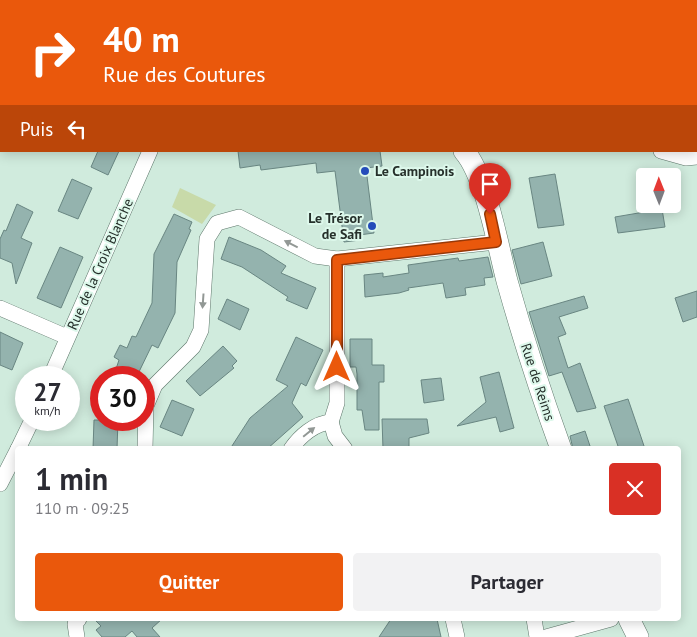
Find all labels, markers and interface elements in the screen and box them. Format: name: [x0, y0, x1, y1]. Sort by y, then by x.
text: 40 m: [103, 16, 180, 62]
icon: right: [20, 20, 85, 85]
text: Rue des Coutures: [103, 60, 266, 88]
icon: left: [63, 115, 91, 143]
text: Puis: [20, 117, 53, 141]
place label: Le Campinois: [375, 162, 454, 180]
pin: [469, 163, 511, 214]
marker: Le Campinois: [359, 165, 371, 177]
north arrow: [636, 168, 681, 212]
map controls: [636, 168, 681, 213]
icon: arrive: [476, 170, 504, 198]
street label: Rue de la Croix Blanche: [63, 195, 137, 333]
place label: Le Trésor de Safi: [308, 209, 362, 243]
marker: Le Trésor de Safi: [366, 220, 378, 232]
one-way arrow: [284, 240, 298, 248]
one-way arrow: [199, 293, 207, 309]
position arrow: [310, 340, 362, 392]
street label: Rue de Reims: [517, 341, 559, 423]
speed limit sign: 30: [90, 366, 155, 431]
text: 27: [33, 376, 62, 408]
text: km/h: [34, 403, 61, 418]
one-way arrow: [302, 426, 315, 437]
text: 1 min: [35, 459, 108, 498]
button: close: [609, 463, 661, 515]
text: 110 m · 09:25: [35, 498, 130, 518]
button: Quitter: [35, 553, 343, 611]
button: Partager: [353, 553, 661, 611]

